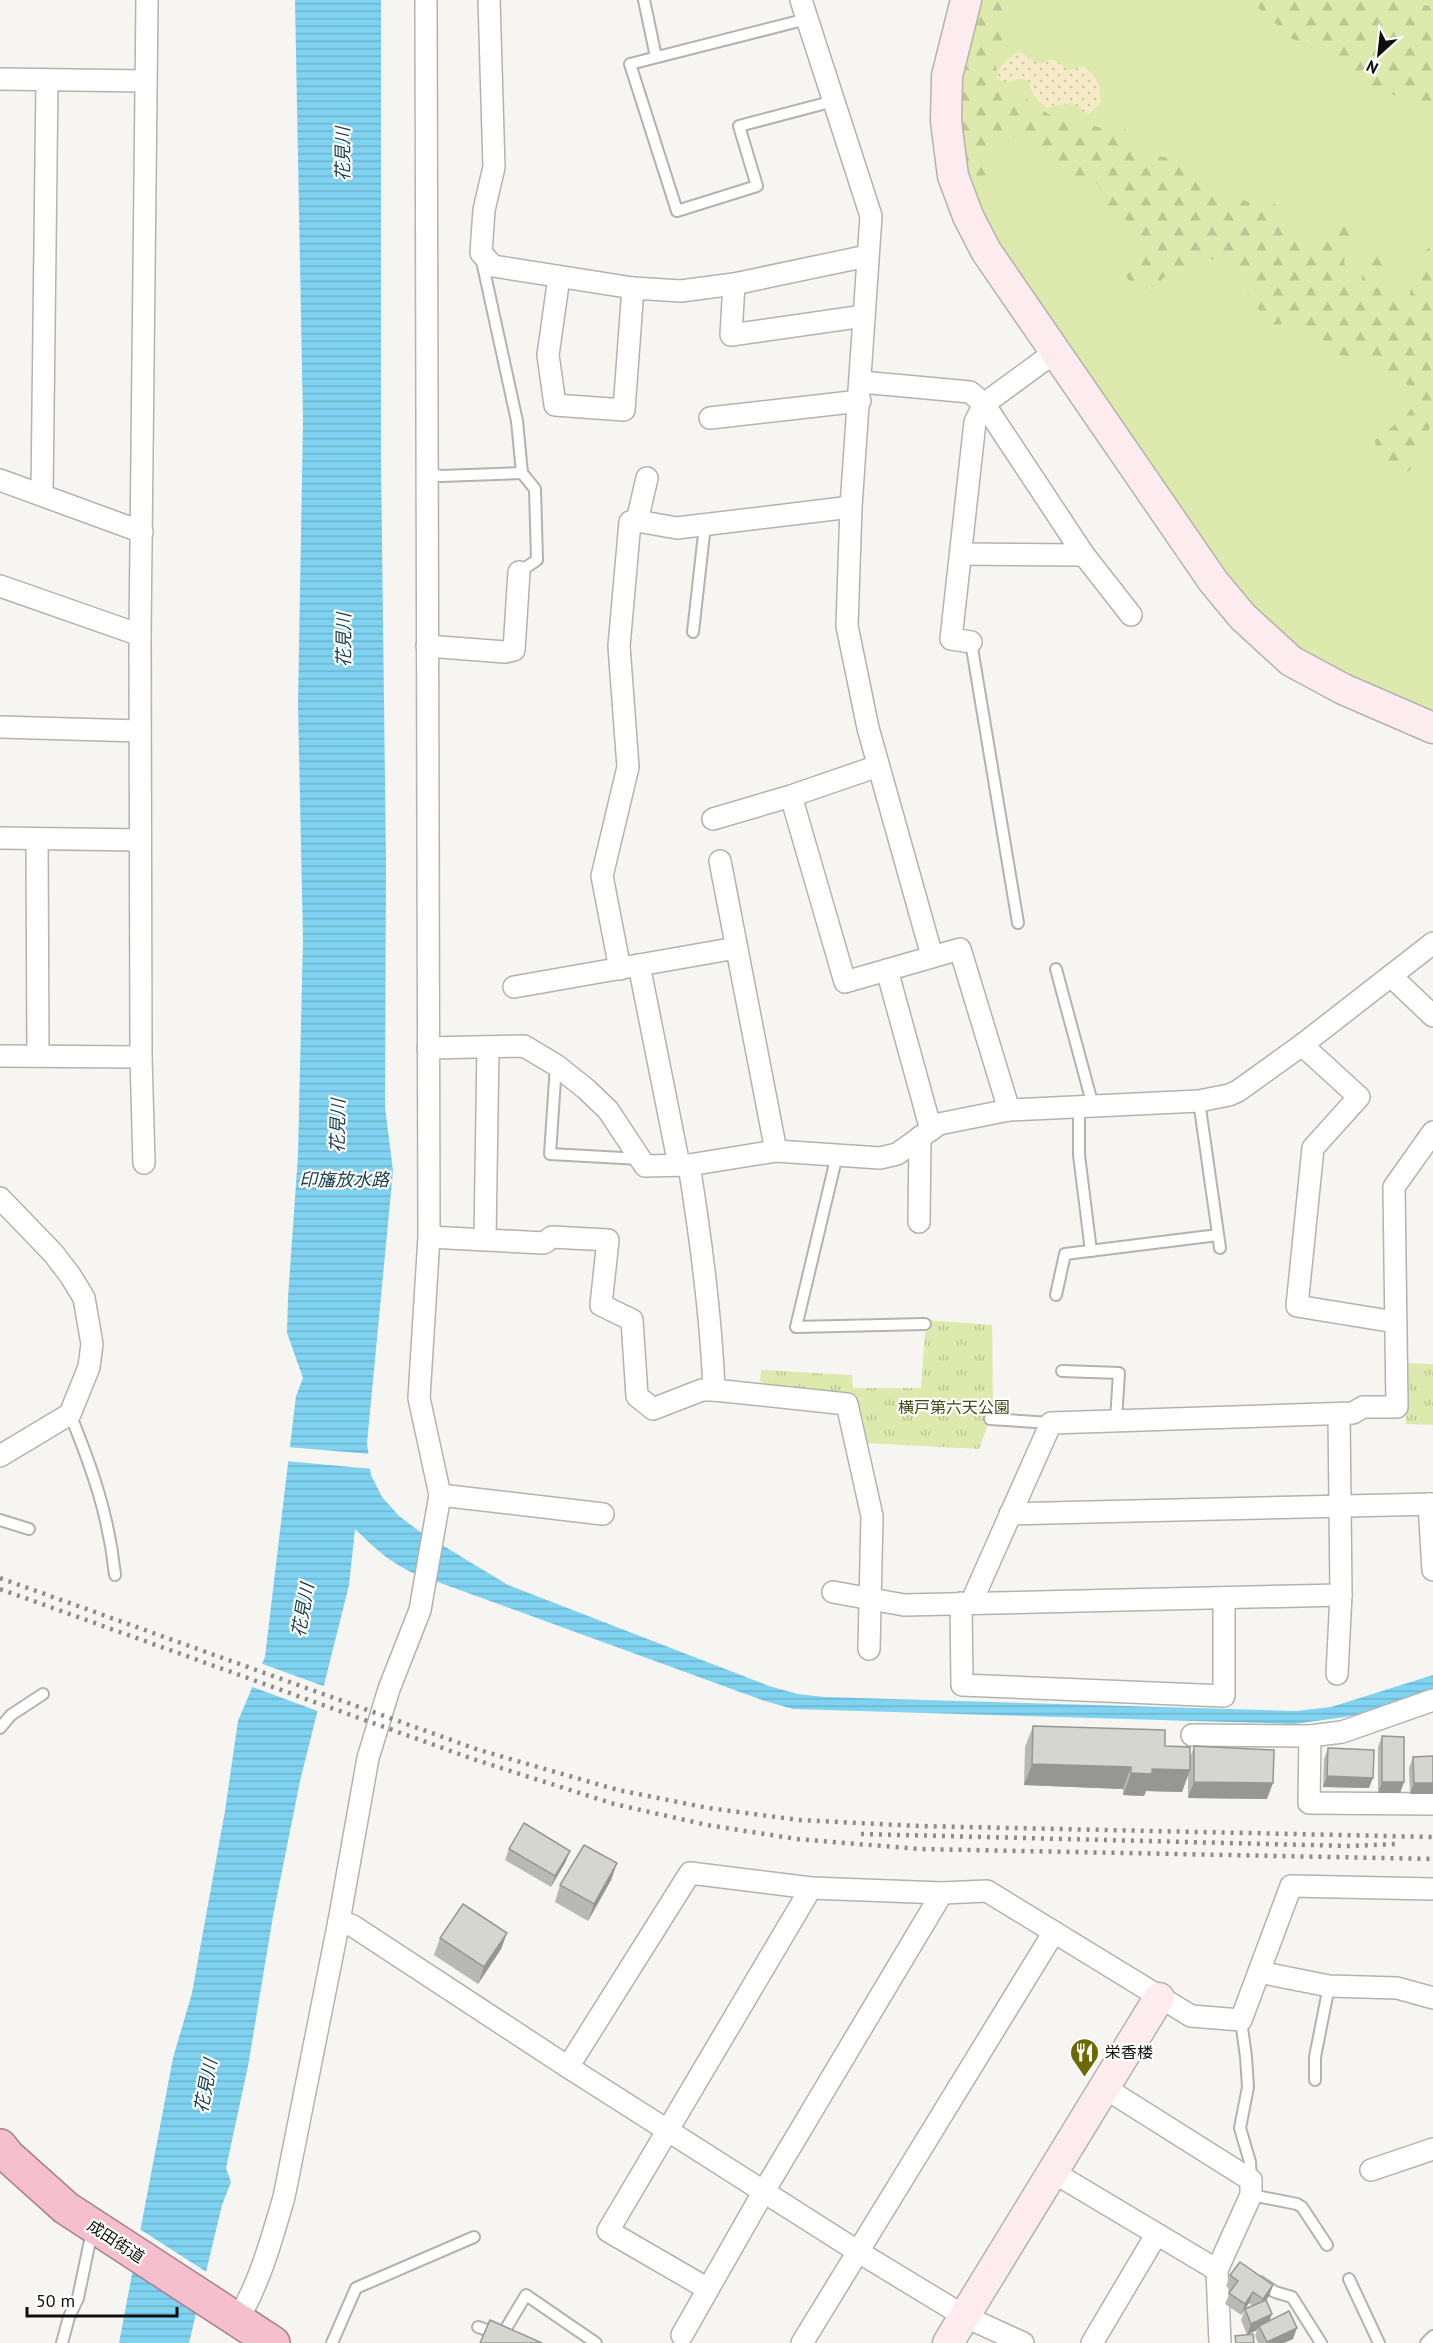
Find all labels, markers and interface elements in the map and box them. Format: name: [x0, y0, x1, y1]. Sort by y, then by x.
north arrow: [1349, 24, 1409, 84]
text: N: [1363, 56, 1381, 79]
water label: 花見川: [331, 125, 354, 181]
water label: 花見川: [332, 611, 355, 667]
water label: 花見川: [326, 1097, 350, 1153]
water label: 印旛放水路: [299, 1168, 391, 1191]
park label: 横戸第六天公園: [898, 1397, 1010, 1417]
water label: 花見川: [286, 1579, 319, 1638]
restaurant icon: 栄香楼: [1068, 2036, 1100, 2078]
place label: 栄香楼: [1105, 2042, 1153, 2062]
water label: 花見川: [189, 2055, 222, 2115]
street label: 成田街道: [84, 2215, 148, 2267]
scale bar: [27, 2280, 177, 2318]
text: 50 m: [36, 2289, 75, 2312]

